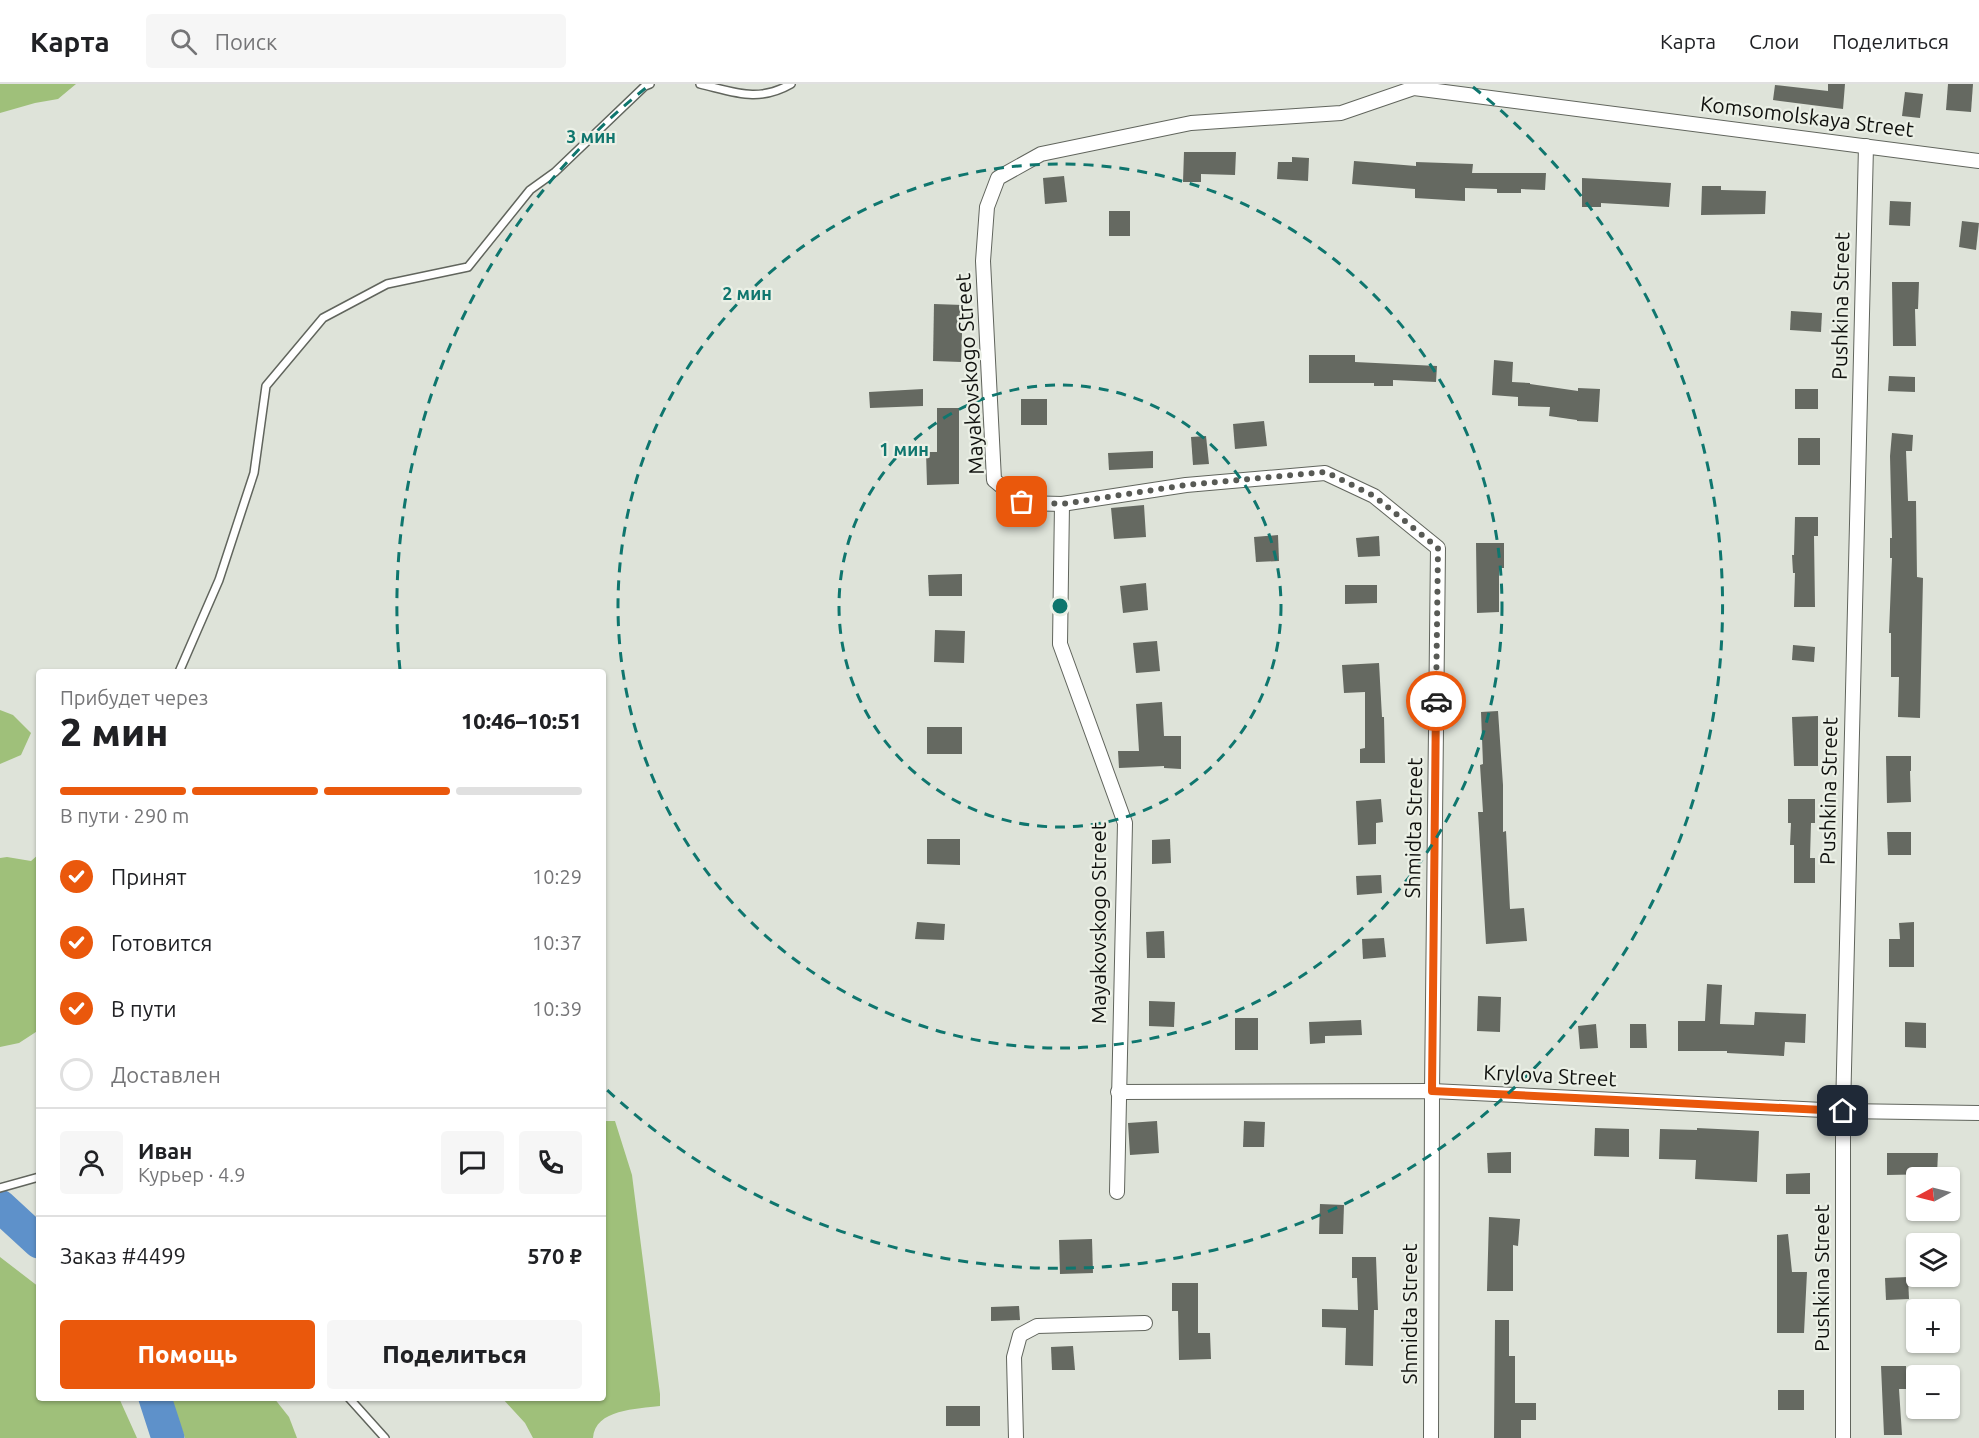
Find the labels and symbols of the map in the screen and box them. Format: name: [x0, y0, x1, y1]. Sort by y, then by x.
street label: Komsomolskaya Street: [1699, 91, 1915, 141]
text: 3 мин: [566, 126, 616, 146]
street label: Pushkina Street: [1827, 232, 1853, 380]
street label: Mayakovskogo Street: [950, 272, 988, 476]
text: 2 мин: [722, 283, 772, 303]
text: 1 мин: [879, 439, 929, 459]
pin: [996, 476, 1047, 527]
centre of rings: [1050, 596, 1070, 616]
courier: [1406, 671, 1466, 731]
street label: Pushkina Street: [1815, 717, 1841, 865]
street label: Shmidta Street: [1400, 757, 1426, 899]
street label: Mayakovskogo Street: [1086, 822, 1110, 1024]
street label: Krylova Street: [1483, 1060, 1617, 1090]
pin: [1817, 1085, 1868, 1136]
north arrow: [1906, 1167, 1960, 1221]
street label: Pushkina Street: [1809, 1204, 1833, 1352]
street label: Shmidta Street: [1397, 1244, 1421, 1384]

